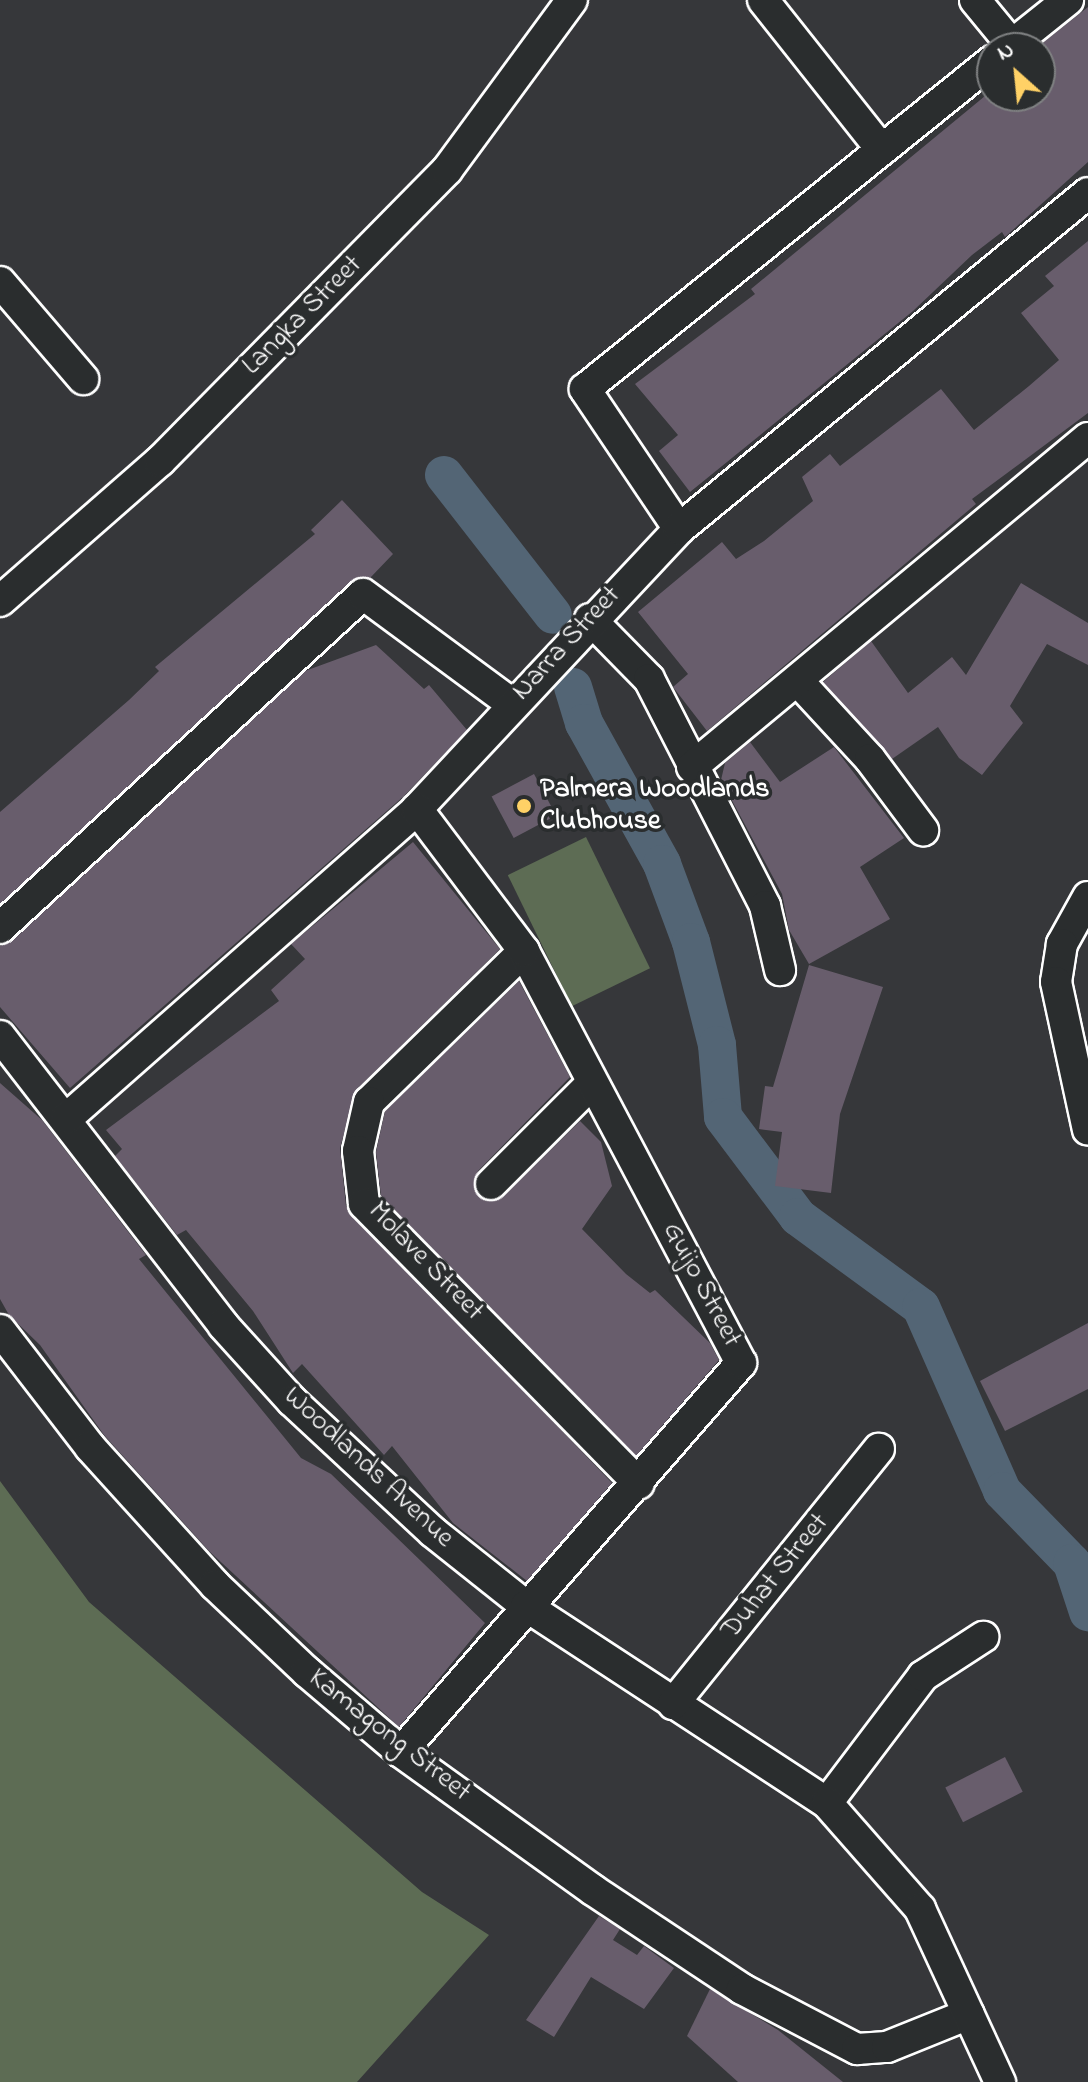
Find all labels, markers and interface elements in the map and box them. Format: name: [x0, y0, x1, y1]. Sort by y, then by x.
north arrow: [976, 32, 1056, 112]
text: N: [992, 35, 1020, 70]
street label: Langka Street: [236, 249, 370, 383]
street label: Narra Street: [506, 580, 628, 708]
place label: Palmera Woodlands Clubhouse: [540, 773, 770, 839]
marker: Palmera Woodlands Clubhouse: [515, 797, 533, 815]
street label: Molave Street: [360, 1196, 490, 1328]
street label: Guijo Street: [654, 1217, 748, 1353]
street label: Woodlands Avenue: [276, 1380, 460, 1556]
street label: Duhat Street: [715, 1507, 837, 1647]
street label: Kamagong Street: [301, 1662, 477, 1810]

